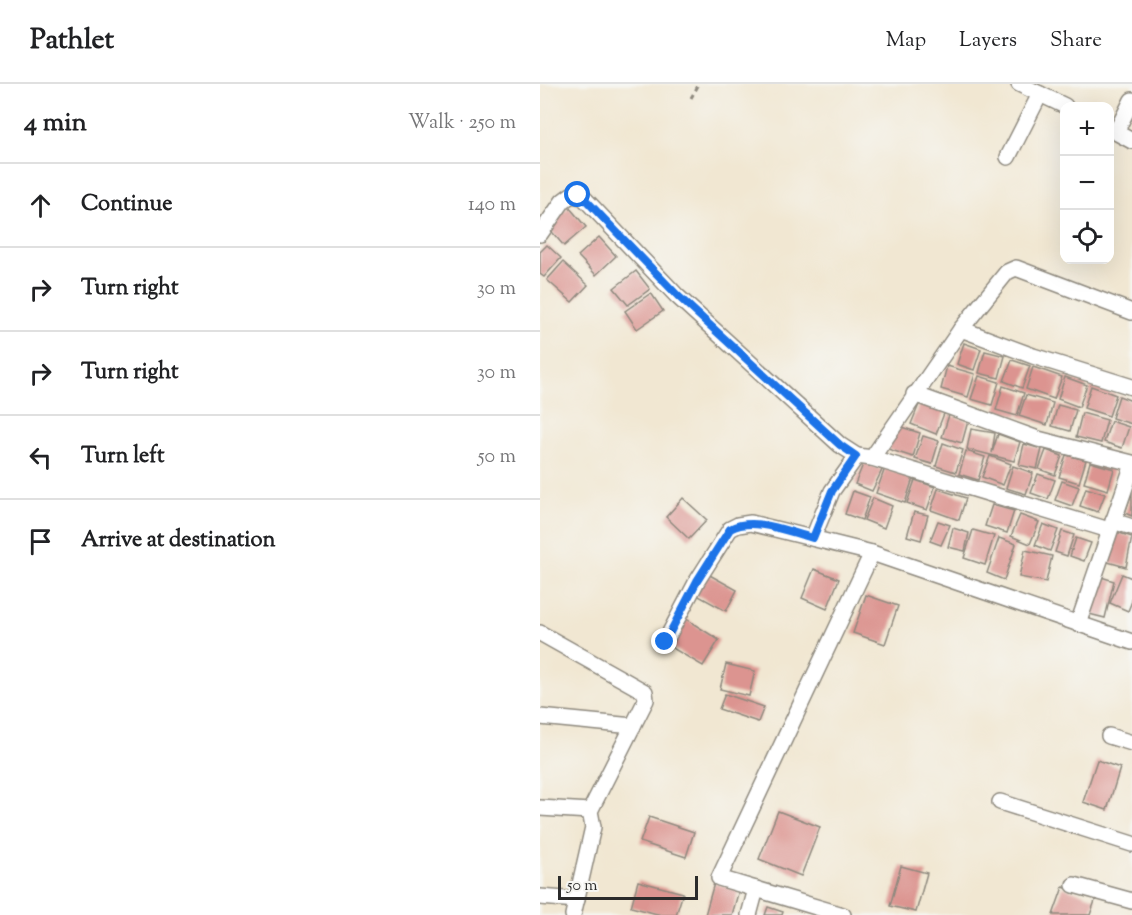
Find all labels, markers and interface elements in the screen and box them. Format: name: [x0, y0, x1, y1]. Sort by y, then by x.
text: Pathlet: [30, 21, 114, 61]
text: Map: [886, 26, 926, 56]
text: Layers: [959, 26, 1017, 56]
text: Share: [1050, 26, 1102, 56]
map controls: [1060, 102, 1114, 264]
button: +: [1060, 102, 1114, 156]
text: 4 min: [24, 105, 87, 142]
text: Walk · 250 m: [408, 109, 516, 138]
button: −: [1060, 156, 1114, 210]
route start: [564, 181, 590, 207]
icon: ahead: [24, 189, 57, 222]
text: Continue: [81, 189, 172, 221]
text: 140 m: [468, 191, 516, 220]
button: locate: [1060, 210, 1114, 264]
icon: right: [24, 273, 57, 306]
text: Turn right: [81, 273, 178, 305]
text: 30 m: [477, 275, 516, 304]
icon: right: [24, 357, 57, 390]
text: Turn right: [81, 357, 178, 389]
text: 30 m: [477, 359, 516, 388]
icon: left: [24, 441, 57, 474]
text: Turn left: [81, 441, 164, 473]
text: 50 m: [478, 443, 516, 472]
icon: arrive: [24, 525, 57, 558]
text: Arrive at destination: [81, 525, 276, 557]
route end: [651, 628, 677, 654]
scale bar: [558, 873, 698, 900]
text: 50 m: [567, 875, 598, 898]

